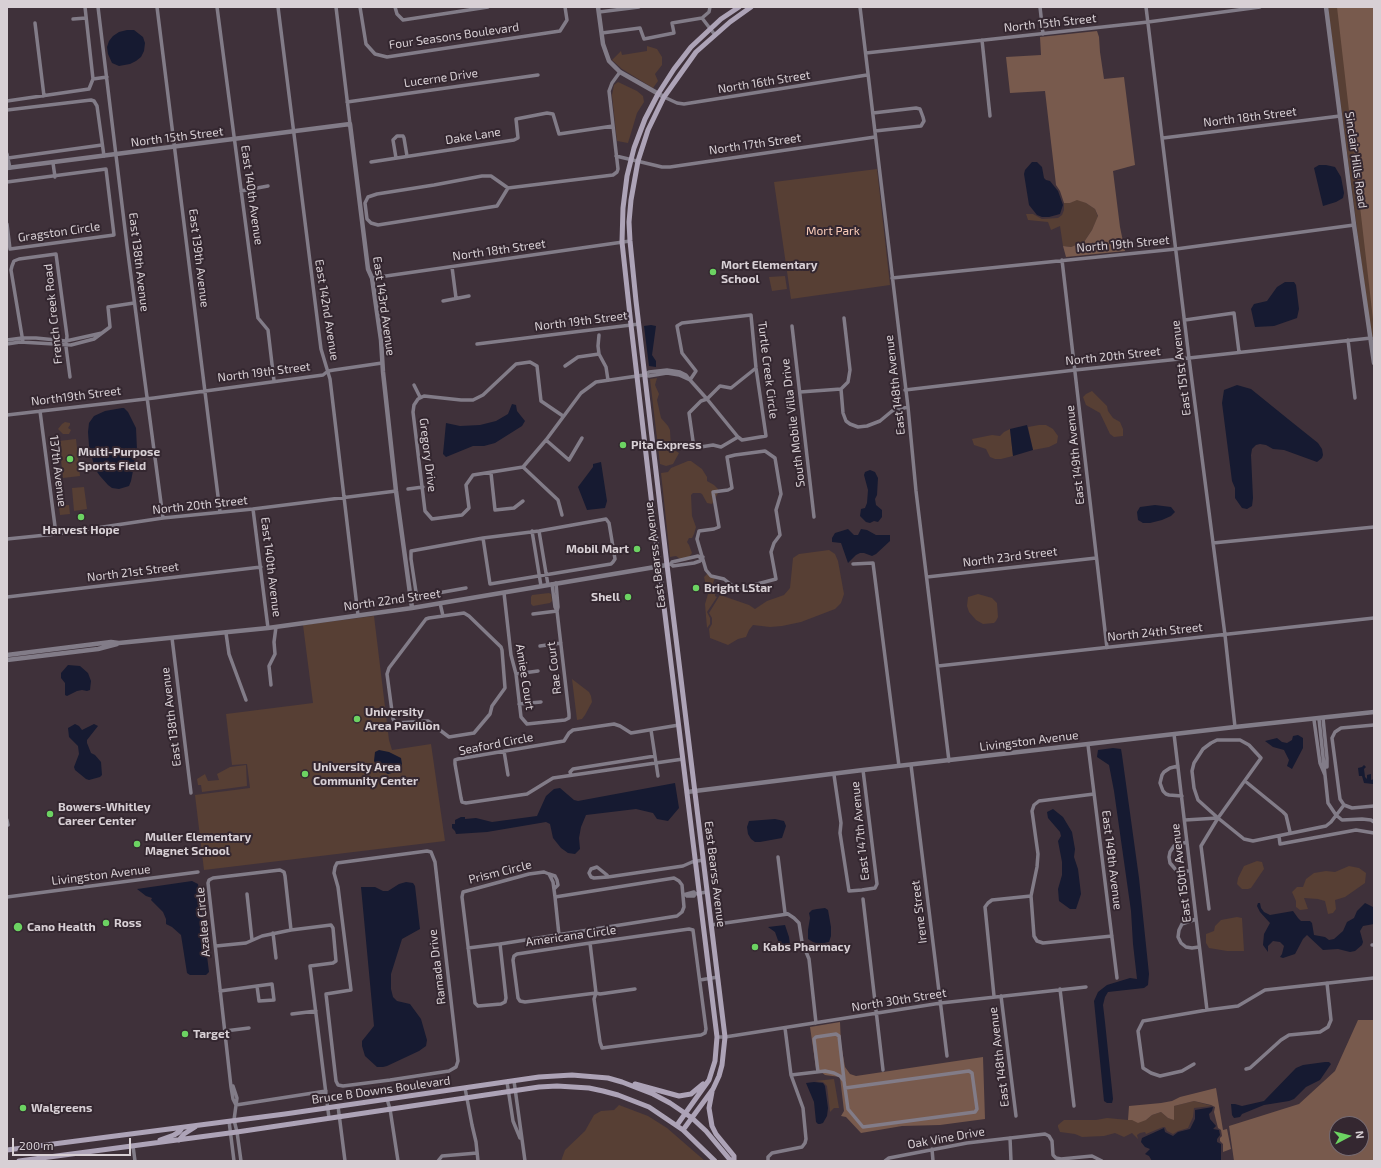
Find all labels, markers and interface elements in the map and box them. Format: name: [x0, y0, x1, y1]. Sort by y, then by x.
street label: North 15th Street: [1003, 11, 1097, 35]
street label: Four Seasons Boulevard: [388, 20, 520, 52]
street label: Lucerne Drive: [403, 66, 479, 90]
street label: North 16th Street: [717, 68, 811, 96]
street label: North 18th Street: [1203, 104, 1297, 130]
street label: Sinclair Hills Road: [1342, 111, 1370, 209]
street label: North 15th Street: [130, 124, 224, 150]
street label: Dake Lane: [444, 125, 502, 147]
street label: North 17th Street: [708, 130, 802, 158]
street label: East 140th Avenue: [238, 144, 266, 246]
street label: East 139th Avenue: [186, 208, 212, 308]
street label: East 138th Avenue: [126, 212, 152, 312]
street label: Gragston Circle: [17, 219, 101, 245]
park label: Mort Park: [806, 224, 860, 238]
street label: North 19th Street: [1076, 233, 1170, 255]
street label: North 18th Street: [451, 236, 547, 264]
street label: East 143rd Avenue: [370, 256, 398, 356]
street label: East 142nd Avenue: [312, 258, 342, 362]
place label: Mort Elementary School: [721, 258, 818, 286]
street label: French Creek Road: [41, 263, 65, 365]
marker: Mort Elementary School: [708, 267, 718, 277]
street label: North 19th Street: [534, 308, 628, 334]
street label: East 151st Avenue: [1168, 319, 1194, 417]
street label: Turtle Creek Circle: [755, 320, 781, 420]
street label: East 148th Avenue: [882, 334, 908, 436]
street label: North 20th Street: [1065, 344, 1161, 368]
street label: South Mobile Villa Drive: [778, 358, 808, 488]
street label: North 19th Street: [217, 359, 311, 385]
street label: North19th Street: [30, 383, 122, 409]
street label: East 149th Avenue: [1063, 404, 1087, 506]
street label: Gregory Drive: [416, 417, 440, 493]
street label: 137th Avenue: [46, 434, 70, 508]
place label: Pita Express: [631, 438, 702, 452]
marker: Pita Express: [618, 440, 628, 450]
place label: Multi-Purpose Sports Field: [78, 445, 160, 473]
marker: Multi-Purpose Sports Field: [65, 454, 75, 464]
street label: North 20th Street: [152, 493, 248, 517]
street label: East Bearss Avenue: [641, 501, 669, 609]
marker: Harvest Hope: [76, 512, 86, 522]
street label: East 140th Avenue: [258, 516, 284, 618]
place label: Harvest Hope: [43, 523, 119, 537]
place label: Mobil Mart: [566, 542, 629, 556]
marker: Mobil Mart: [632, 544, 642, 554]
street label: North 23rd Street: [962, 544, 1058, 570]
street label: North 21st Street: [86, 559, 180, 585]
place label: Bright LStar: [704, 581, 772, 595]
marker: Bright LStar: [691, 583, 701, 593]
street label: North 22nd Street: [343, 586, 441, 614]
place label: Shell: [591, 590, 620, 604]
marker: Shell: [623, 592, 633, 602]
street label: North 24th Street: [1107, 620, 1203, 644]
street label: Rae Court: [544, 641, 564, 695]
street label: Amiee Court: [513, 643, 537, 711]
street label: East 138th Avenue: [158, 667, 184, 767]
place label: University Area Pavilion: [365, 705, 440, 733]
marker: University Area Pavilion: [352, 714, 362, 724]
street label: Livingston Avenue: [979, 728, 1079, 754]
street label: Seaford Circle: [458, 730, 534, 758]
place label: University Area Community Center: [313, 760, 418, 788]
marker: University Area Community Center: [300, 769, 310, 779]
street label: East 147th Avenue: [848, 781, 872, 881]
place label: Bowers-Whitley Career Center: [58, 800, 151, 828]
marker: Bowers-Whitley Career Center: [45, 809, 55, 819]
street label: East 149th Avenue: [1099, 809, 1125, 911]
street label: East Bearss Avenue: [701, 820, 729, 928]
street label: East 150th Avenue: [1168, 823, 1194, 923]
place label: Muller Elementary Magnet School: [145, 830, 251, 858]
marker: Muller Elementary Magnet School: [132, 839, 142, 849]
street label: Prism Circle: [467, 857, 533, 887]
street label: Livingston Avenue: [51, 862, 151, 888]
street label: Irene Street: [908, 880, 930, 944]
street label: Azalea Circle: [193, 887, 213, 957]
place label: Ross: [114, 916, 142, 930]
marker: Ross: [101, 918, 111, 928]
place label: Cano Health: [27, 920, 96, 934]
marker: Cano Health: [12, 921, 24, 933]
street label: Americana Circle: [525, 923, 617, 949]
street label: Ramada Drive: [425, 929, 449, 1005]
place label: Kabs Pharmacy: [763, 940, 850, 954]
marker: Kabs Pharmacy: [750, 942, 760, 952]
street label: North 30th Street: [851, 985, 947, 1015]
street label: East 148th Avenue: [986, 1006, 1012, 1108]
place label: Target: [193, 1027, 230, 1041]
marker: Target: [180, 1029, 190, 1039]
street label: Bruce B Downs Boulevard: [311, 1073, 451, 1107]
place label: Walgreens: [31, 1101, 92, 1115]
marker: Walgreens: [18, 1103, 28, 1113]
north arrow: [1329, 1116, 1369, 1156]
street label: Oak Vine Drive: [906, 1124, 986, 1152]
scale bar: [14, 1130, 133, 1156]
text: N: [1353, 1130, 1367, 1139]
text: 200 m: [19, 1138, 53, 1152]

